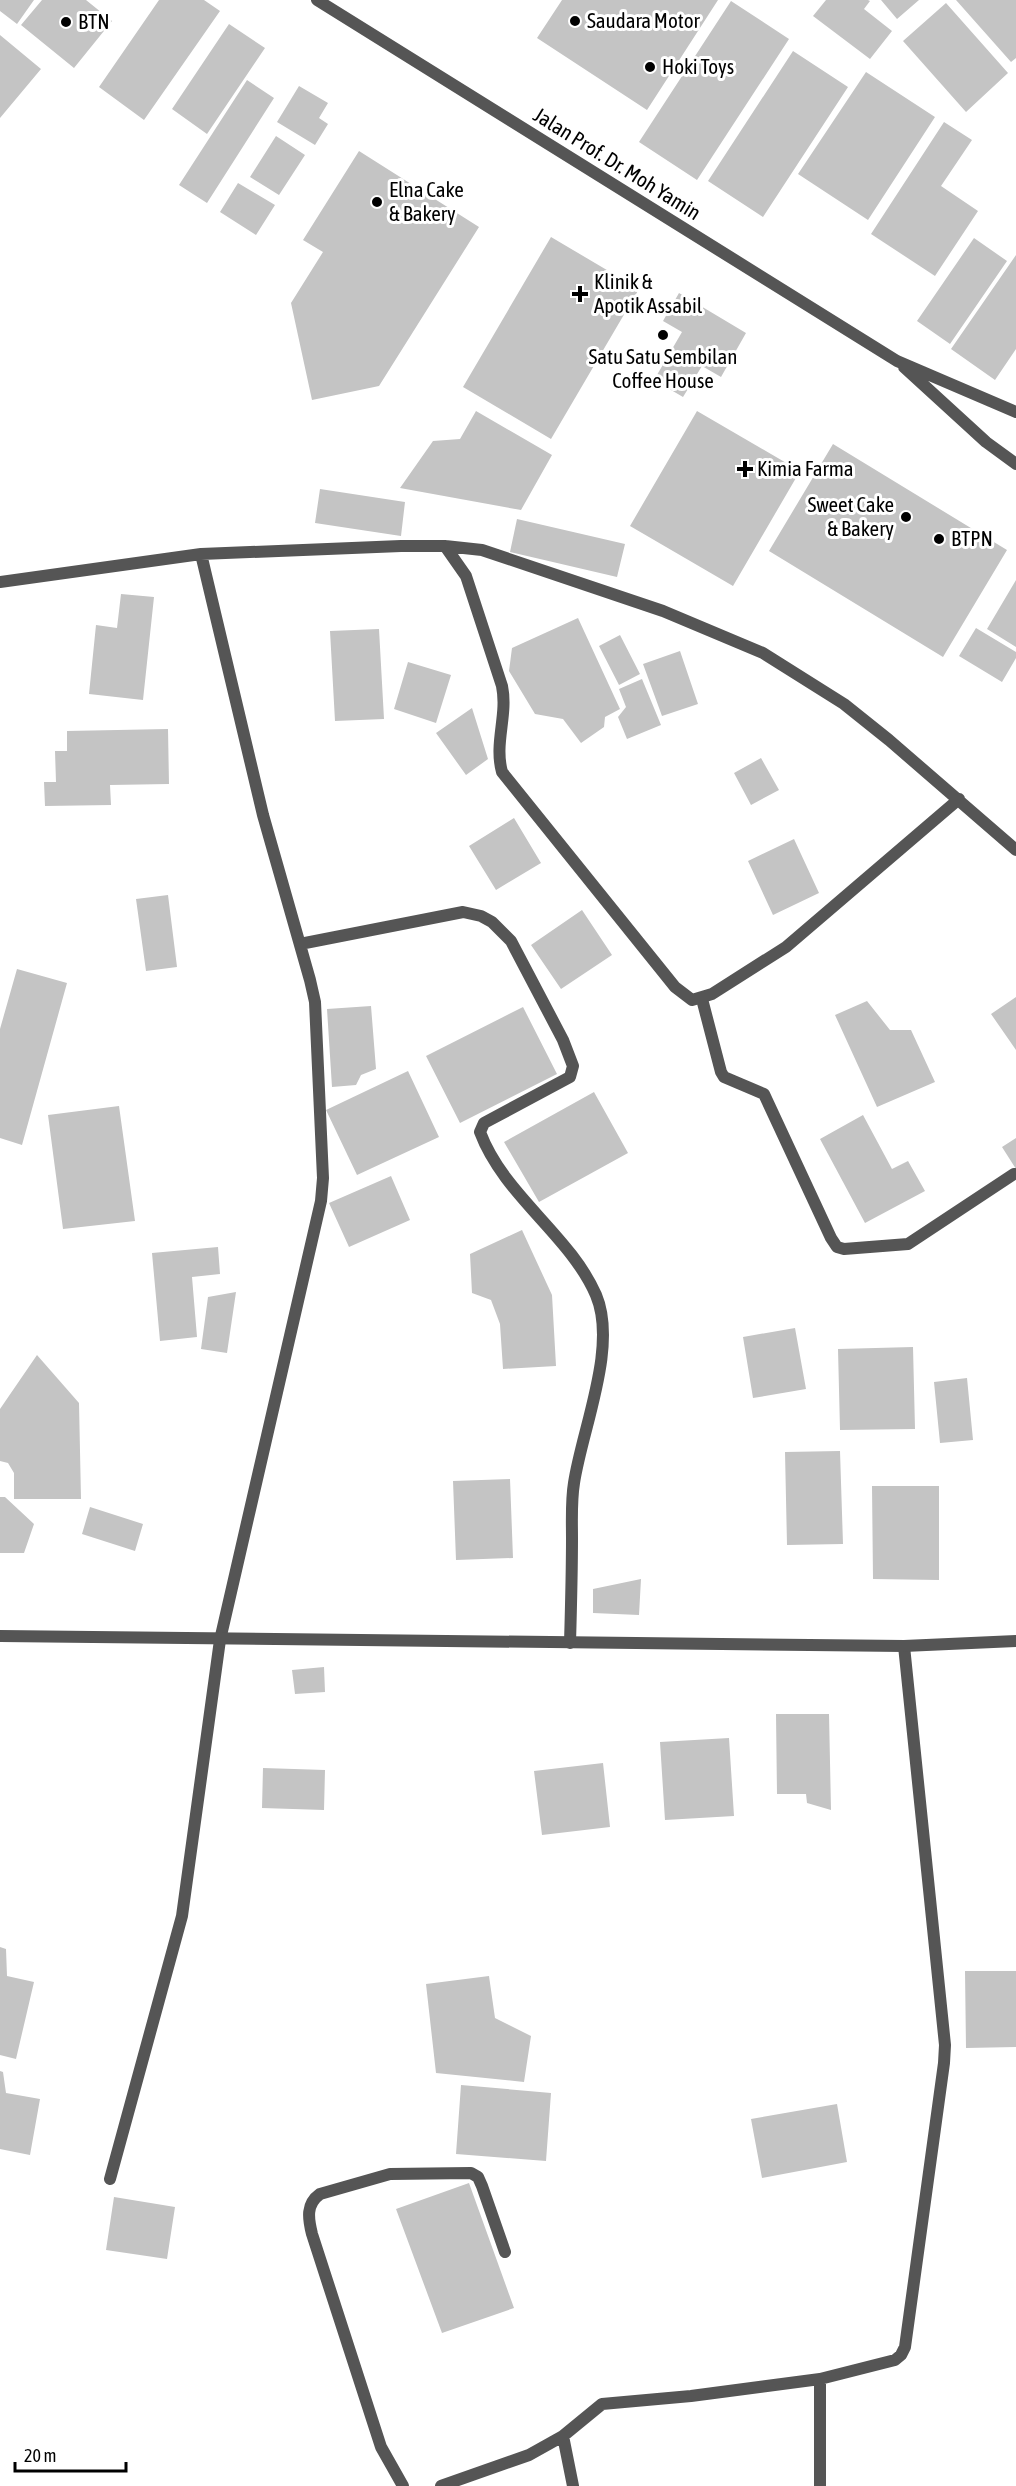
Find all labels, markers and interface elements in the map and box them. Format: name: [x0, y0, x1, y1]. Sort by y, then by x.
place label: Saudara Motor: [587, 8, 701, 32]
place label: BTN: [78, 9, 110, 33]
marker: Saudara Motor: [568, 14, 582, 28]
marker: BTN: [59, 15, 73, 29]
place label: Hoki Toys: [662, 54, 734, 78]
marker: Hoki Toys: [643, 60, 657, 74]
street label: Jalan Prof. Dr. Moh Yamin: [530, 102, 705, 224]
place label: Elna Cake & Bakery: [389, 177, 464, 225]
marker: Elna Cake & Bakery: [370, 195, 384, 209]
place label: Klinik & Apotik Assabil: [594, 269, 703, 317]
marker: Klinik & Apotik Assabil: [571, 285, 589, 303]
marker: Satu Satu Sembilan Coffee House: [656, 328, 670, 342]
place label: Satu Satu Sembilan Coffee House: [588, 344, 738, 392]
place label: Kimia Farma: [757, 456, 854, 480]
marker: Kimia Farma: [738, 462, 752, 476]
place label: Sweet Cake & Bakery: [808, 492, 894, 540]
marker: Sweet Cake & Bakery: [899, 510, 913, 524]
place label: BTPN: [951, 526, 993, 550]
marker: BTPN: [932, 532, 946, 546]
scale bar: [15, 2435, 126, 2473]
text: 20 m: [24, 2445, 56, 2466]

